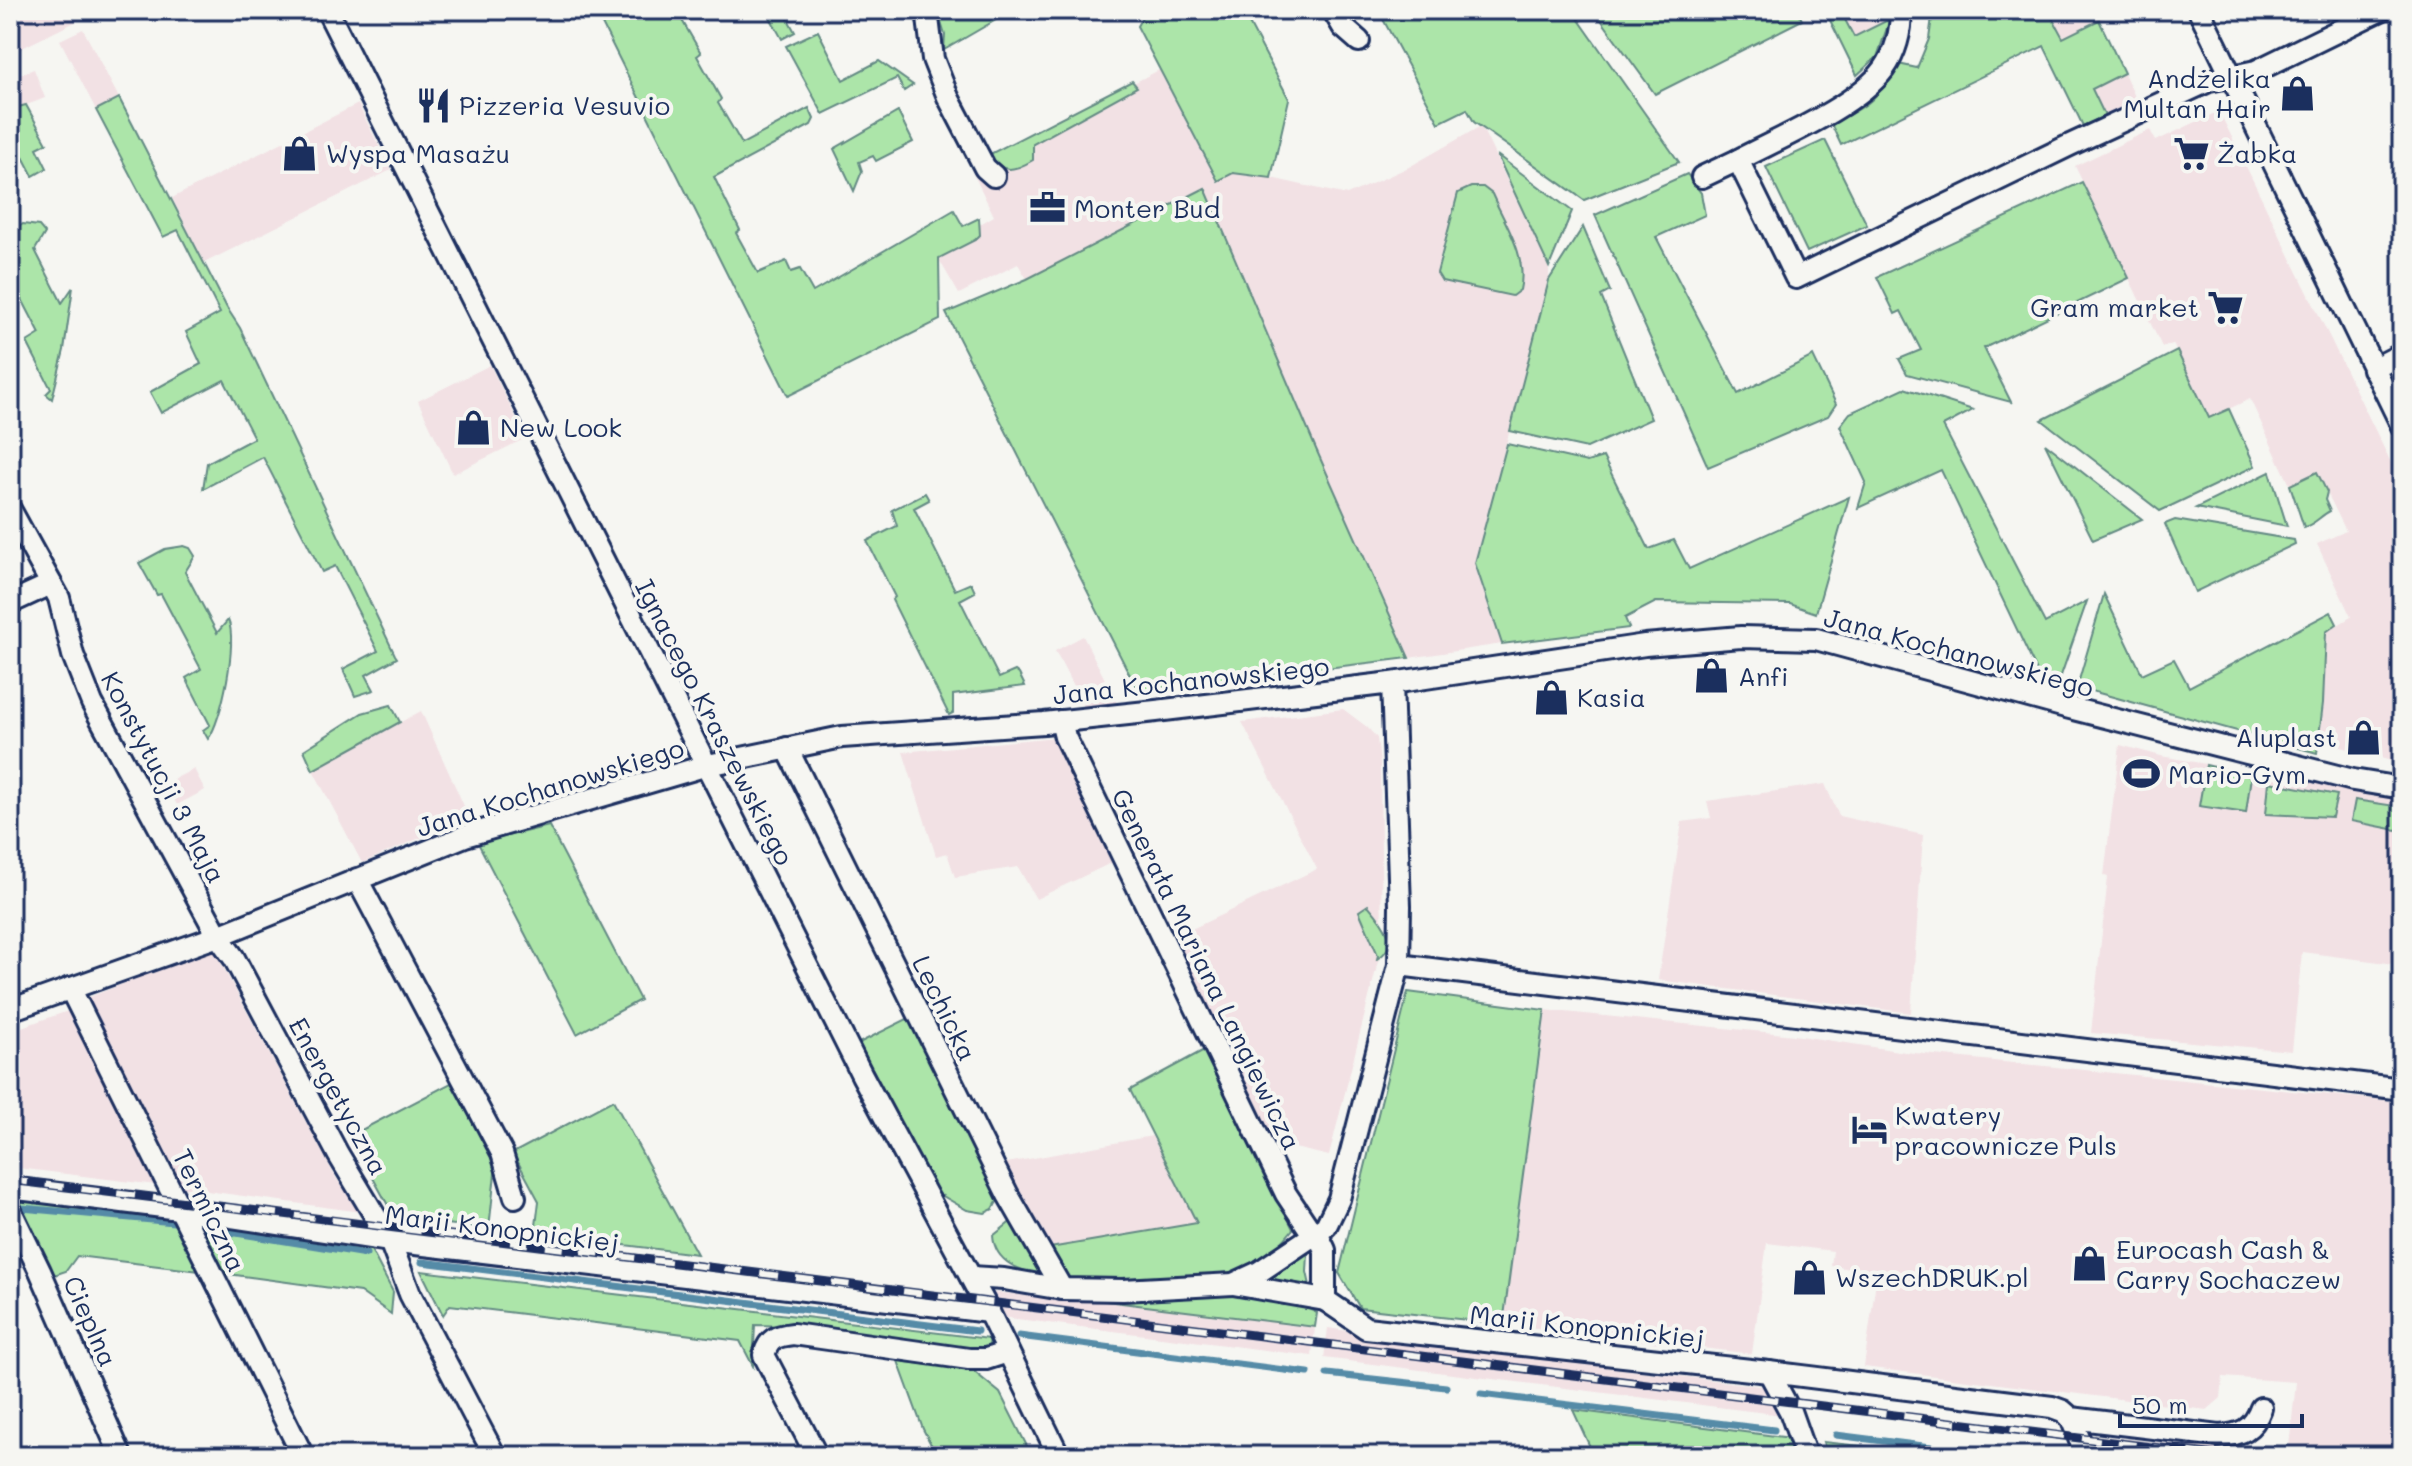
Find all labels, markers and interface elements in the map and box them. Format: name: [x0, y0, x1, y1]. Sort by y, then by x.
place label: Andżelika Multan Hair: [2123, 61, 2271, 125]
shop icon: Andżelika Multan Hair: [2278, 74, 2316, 112]
restaurant icon: Pizzeria Vesuvio: [414, 86, 452, 124]
place label: Pizzeria Vesuvio: [459, 88, 670, 122]
shop icon: Wyspa Masażu: [281, 134, 319, 172]
supermarket icon: Żabka: [2172, 134, 2210, 172]
place label: Wyspa Masażu: [326, 136, 510, 170]
place label: Żabka: [2217, 136, 2297, 170]
office icon: Monter Bud: [1029, 189, 1067, 227]
place label: Monter Bud: [1074, 191, 1220, 225]
supermarket icon: Gram market: [2206, 288, 2244, 326]
place label: Gram market: [2030, 290, 2199, 324]
shop icon: New Look: [455, 408, 493, 446]
place label: New Look: [500, 410, 622, 444]
street label: Ignacego Kraszewskiego: [628, 573, 802, 871]
street label: Jana Kochanowskiego: [1820, 600, 2098, 704]
street label: Jana Kochanowskiego: [1051, 649, 1331, 711]
shop icon: Anfi: [1693, 657, 1731, 695]
place label: Anfi: [1738, 659, 1788, 693]
street label: Konstytucji 3 Maja: [94, 665, 234, 889]
shop icon: Kasia: [1532, 678, 1570, 716]
place label: Kasia: [1577, 680, 1646, 714]
shop icon: Aluplast: [2344, 718, 2382, 756]
place label: Aluplast: [2235, 720, 2337, 754]
street label: Jana Kochanowskiego: [412, 730, 688, 844]
sports icon: Mario-Gym: [2123, 755, 2161, 793]
place label: Mario-Gym: [2168, 757, 2306, 791]
street label: Generała Mariana Langiewicza: [1104, 783, 1310, 1155]
street label: Lechicka: [905, 950, 985, 1066]
street label: Energetyczna: [282, 1011, 396, 1181]
place label: Kwatery pracownicze Puls: [1895, 1098, 2117, 1162]
hotel icon: Kwatery pracownicze Puls: [1850, 1111, 1888, 1149]
street label: Termiczna: [166, 1143, 254, 1277]
street label: Marii Konopnickiej: [383, 1197, 621, 1259]
place label: Eurocash Cash & Carry Sochaczew: [2116, 1232, 2341, 1296]
shop icon: Eurocash Cash & Carry Sochaczew: [2071, 1245, 2109, 1283]
shop icon: WszechDRUK.pl: [1790, 1258, 1828, 1296]
place label: WszechDRUK.pl: [1835, 1260, 2029, 1294]
street label: Cieplna: [56, 1270, 126, 1372]
street label: Marii Konopnickiej: [1468, 1297, 1706, 1355]
scale bar: [2120, 1378, 2302, 1428]
text: 50 m: [2132, 1389, 2188, 1420]

